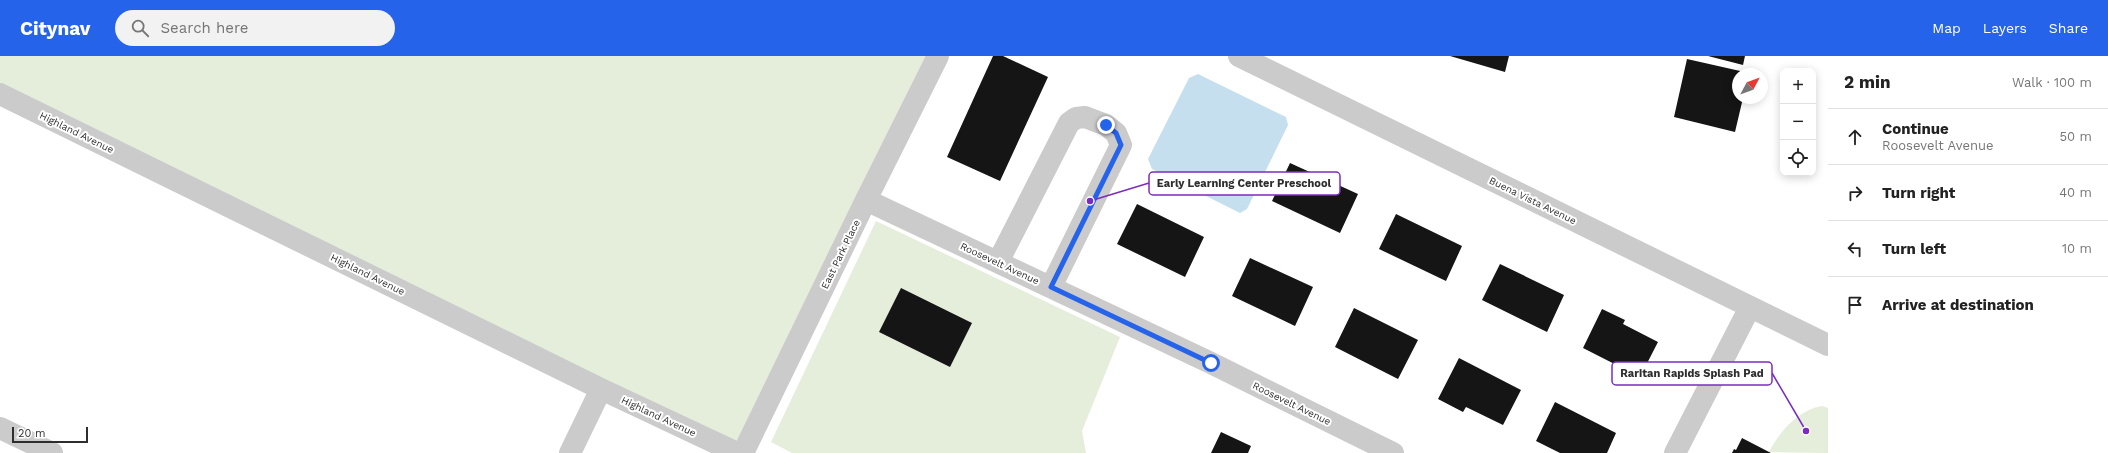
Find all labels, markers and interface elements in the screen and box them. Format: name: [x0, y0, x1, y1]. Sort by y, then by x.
search box: [115, 10, 395, 46]
text: Citynav: [20, 17, 91, 40]
icon: search: [129, 17, 151, 39]
text: Search here: [161, 19, 248, 37]
text: Map: [1932, 20, 1961, 36]
text: Layers: [1983, 20, 2027, 36]
text: Share: [2049, 20, 2088, 36]
north arrow: [1732, 68, 1768, 104]
map controls: [1780, 68, 1816, 176]
button: +: [1780, 68, 1816, 104]
text: 2 min: [1844, 72, 1890, 92]
text: Walk · 100 m: [2012, 75, 2092, 90]
button: −: [1780, 104, 1816, 140]
street label: Highland Avenue: [38, 110, 116, 155]
route end: [1097, 116, 1115, 134]
text: Continue: [1882, 120, 1949, 138]
icon: ahead: [1844, 126, 1866, 148]
text: 50 m: [2060, 129, 2092, 144]
text: Roosevelt Avenue: [1882, 138, 1994, 153]
button: locate: [1780, 140, 1816, 176]
callout: Early Learning Center Preschool: [1149, 172, 1340, 195]
street label: Buena Vista Avenue: [1487, 175, 1578, 226]
text: Early Learning Center Preschool: [1157, 177, 1332, 190]
icon: right: [1844, 182, 1866, 204]
text: Turn right: [1882, 184, 1955, 202]
text: 40 m: [2059, 185, 2092, 200]
street label: East Park Place: [819, 218, 862, 291]
icon: left: [1844, 238, 1866, 260]
street label: Roosevelt Avenue: [959, 240, 1041, 287]
text: Turn left: [1882, 240, 1946, 258]
text: 10 m: [2062, 241, 2092, 256]
street label: Highland Avenue: [329, 252, 407, 297]
icon: arrive: [1844, 294, 1866, 316]
text: Arrive at destination: [1882, 296, 2034, 314]
route start: [1202, 354, 1220, 372]
callout: Raritan Rapids Splash Pad: [1612, 362, 1772, 385]
text: Raritan Rapids Splash Pad: [1620, 367, 1764, 380]
street label: Roosevelt Avenue: [1251, 380, 1333, 427]
street label: Highland Avenue: [620, 394, 698, 439]
scale bar: [12, 425, 88, 444]
text: 20 m: [18, 427, 46, 440]

